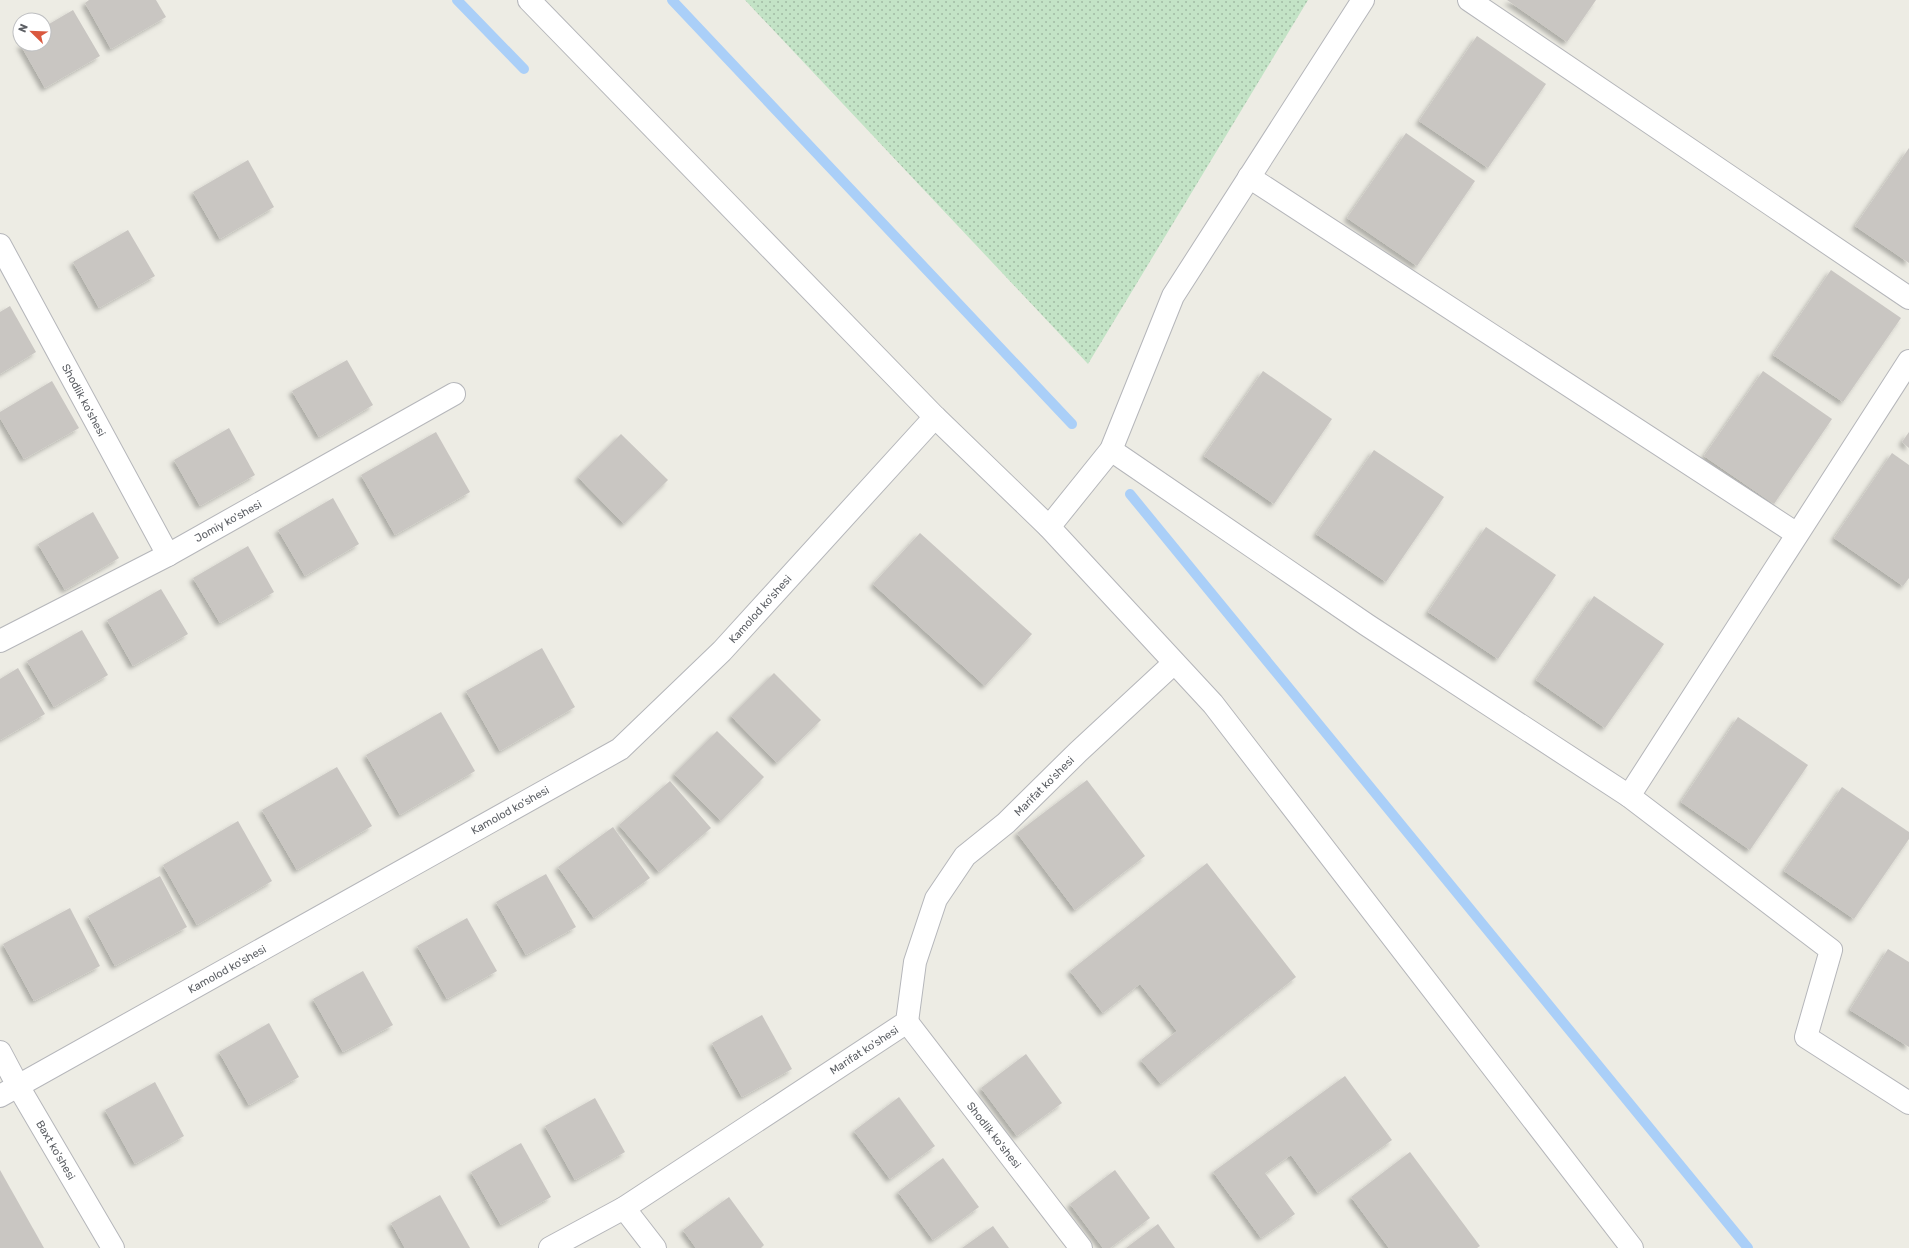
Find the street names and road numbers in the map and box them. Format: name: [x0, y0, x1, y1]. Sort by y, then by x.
street label: Shodlik ko'shesi: [59, 362, 108, 439]
street label: Jomiy ko'shesi: [193, 498, 264, 545]
street label: Kamolod ko'shesi: [726, 573, 794, 646]
street label: Marifat ko'shesi: [1012, 754, 1077, 819]
street label: Kamolod ko'shesi: [469, 784, 552, 837]
street label: Kamolod ko'shesi: [186, 943, 269, 996]
street label: Marifat ko'shesi: [828, 1023, 901, 1077]
street label: Shodlik ko'shesi: [964, 1100, 1023, 1171]
street label: Baxt ko'shesi: [33, 1118, 78, 1182]

